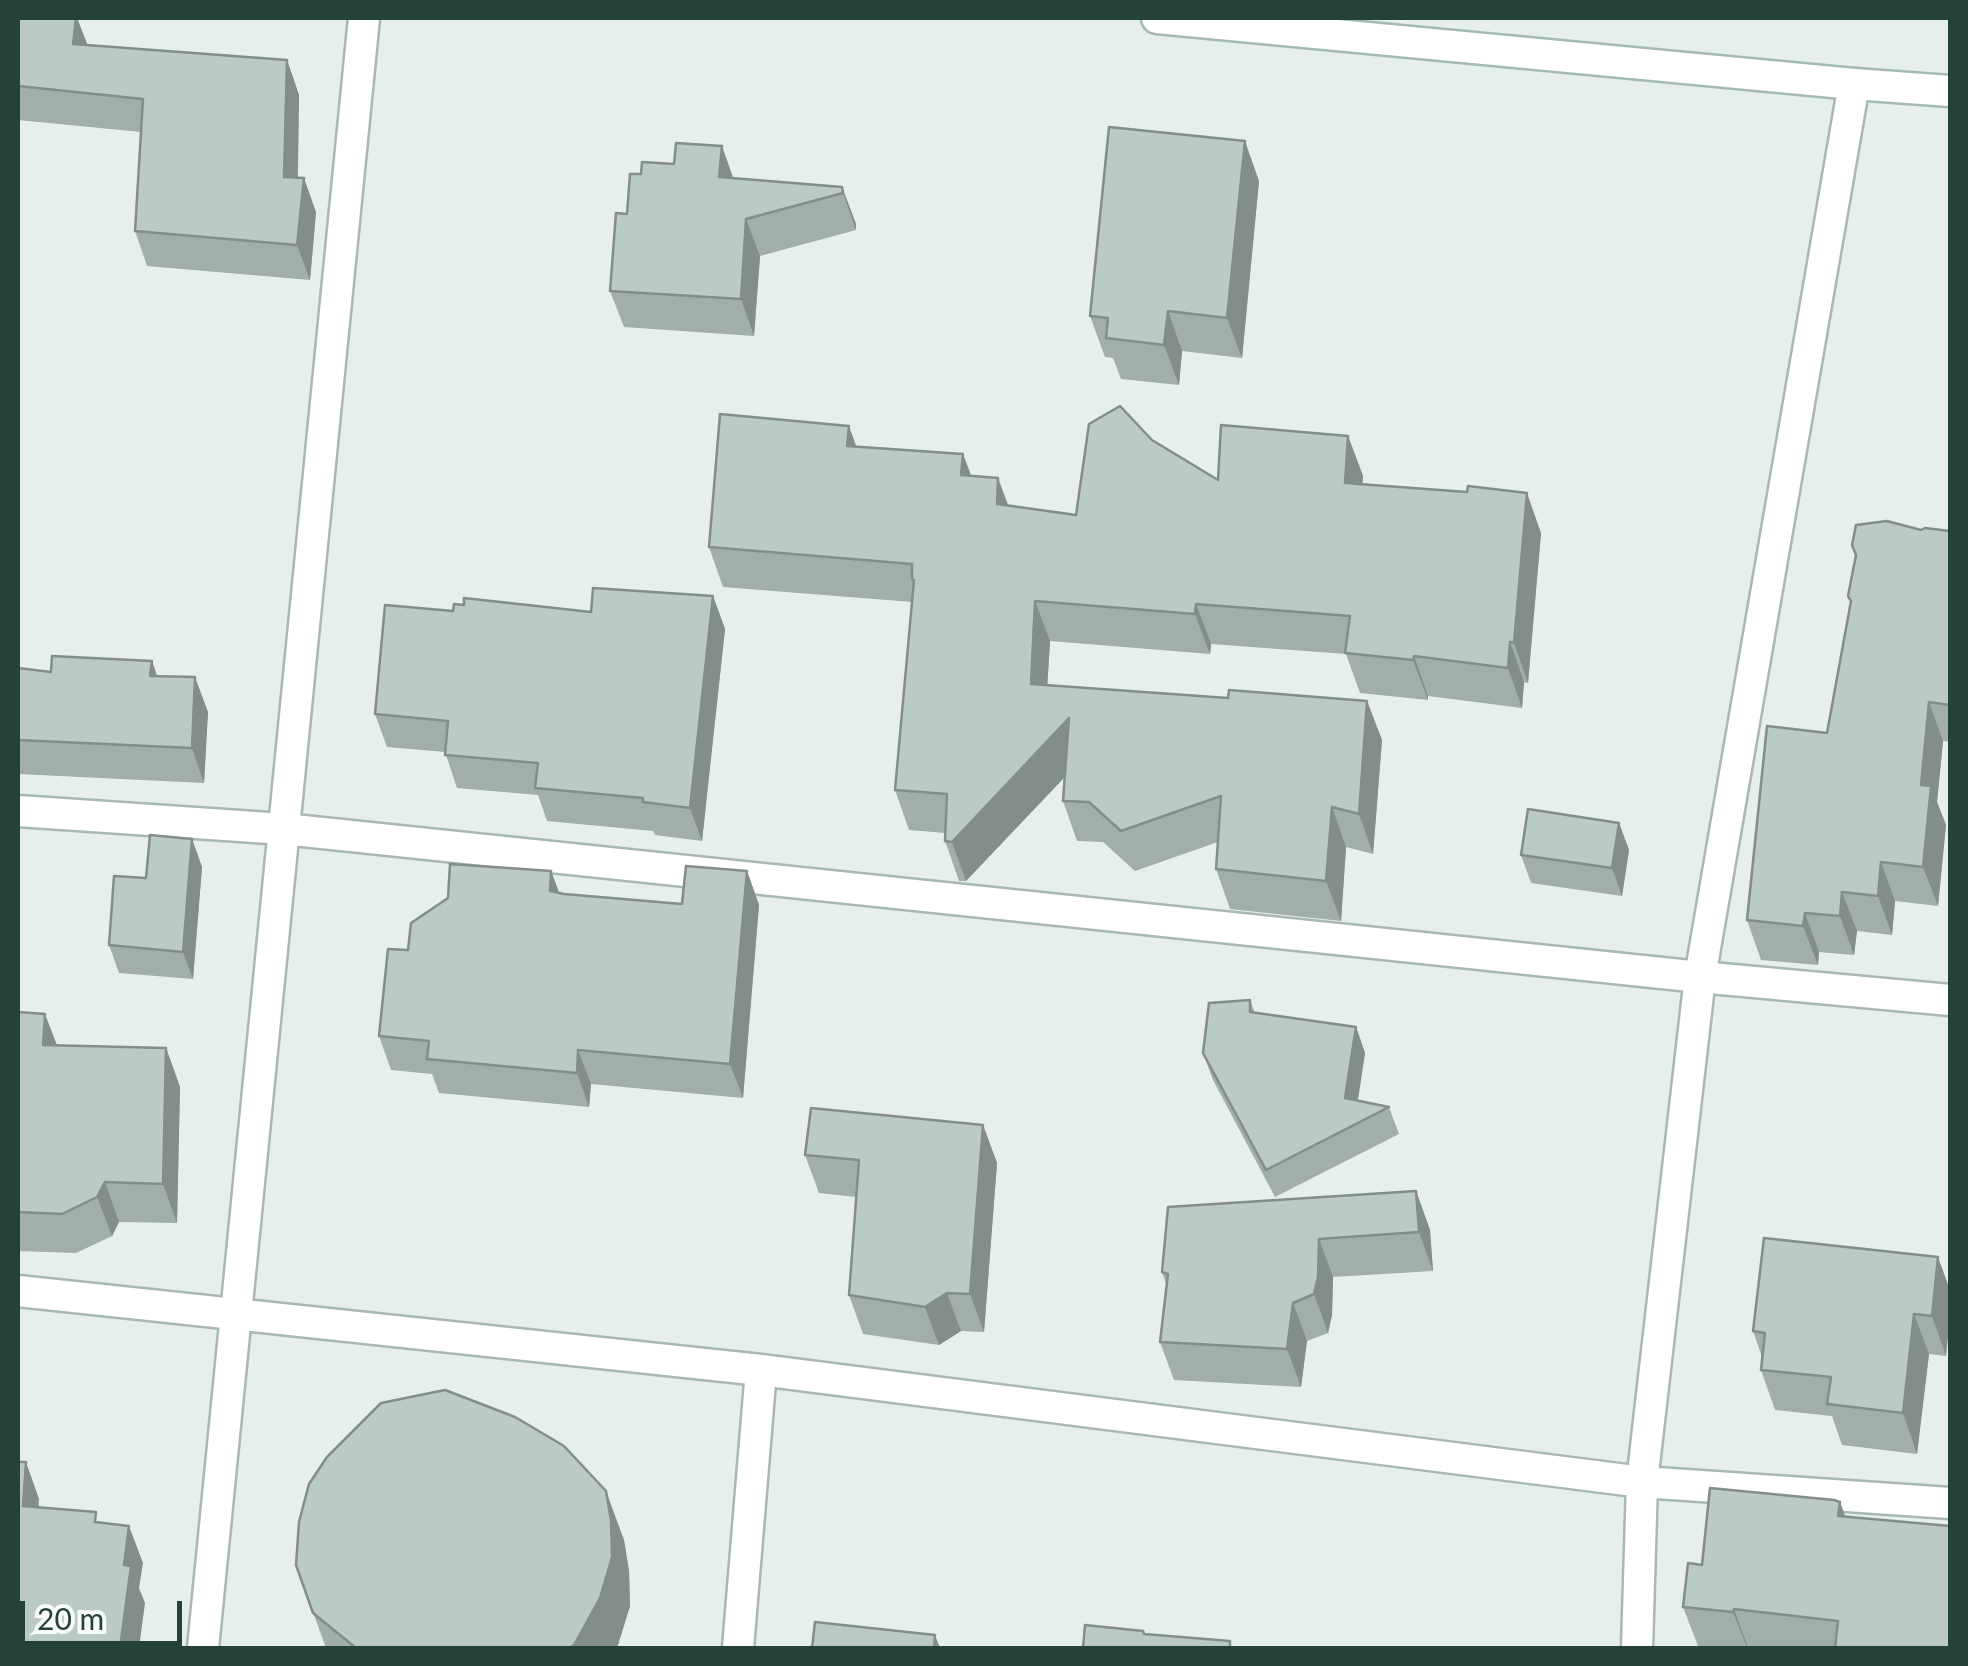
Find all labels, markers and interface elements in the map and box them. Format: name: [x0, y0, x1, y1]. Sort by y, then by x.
scale bar: [25, 1581, 188, 1643]
text: 20 m: [37, 1600, 104, 1636]

